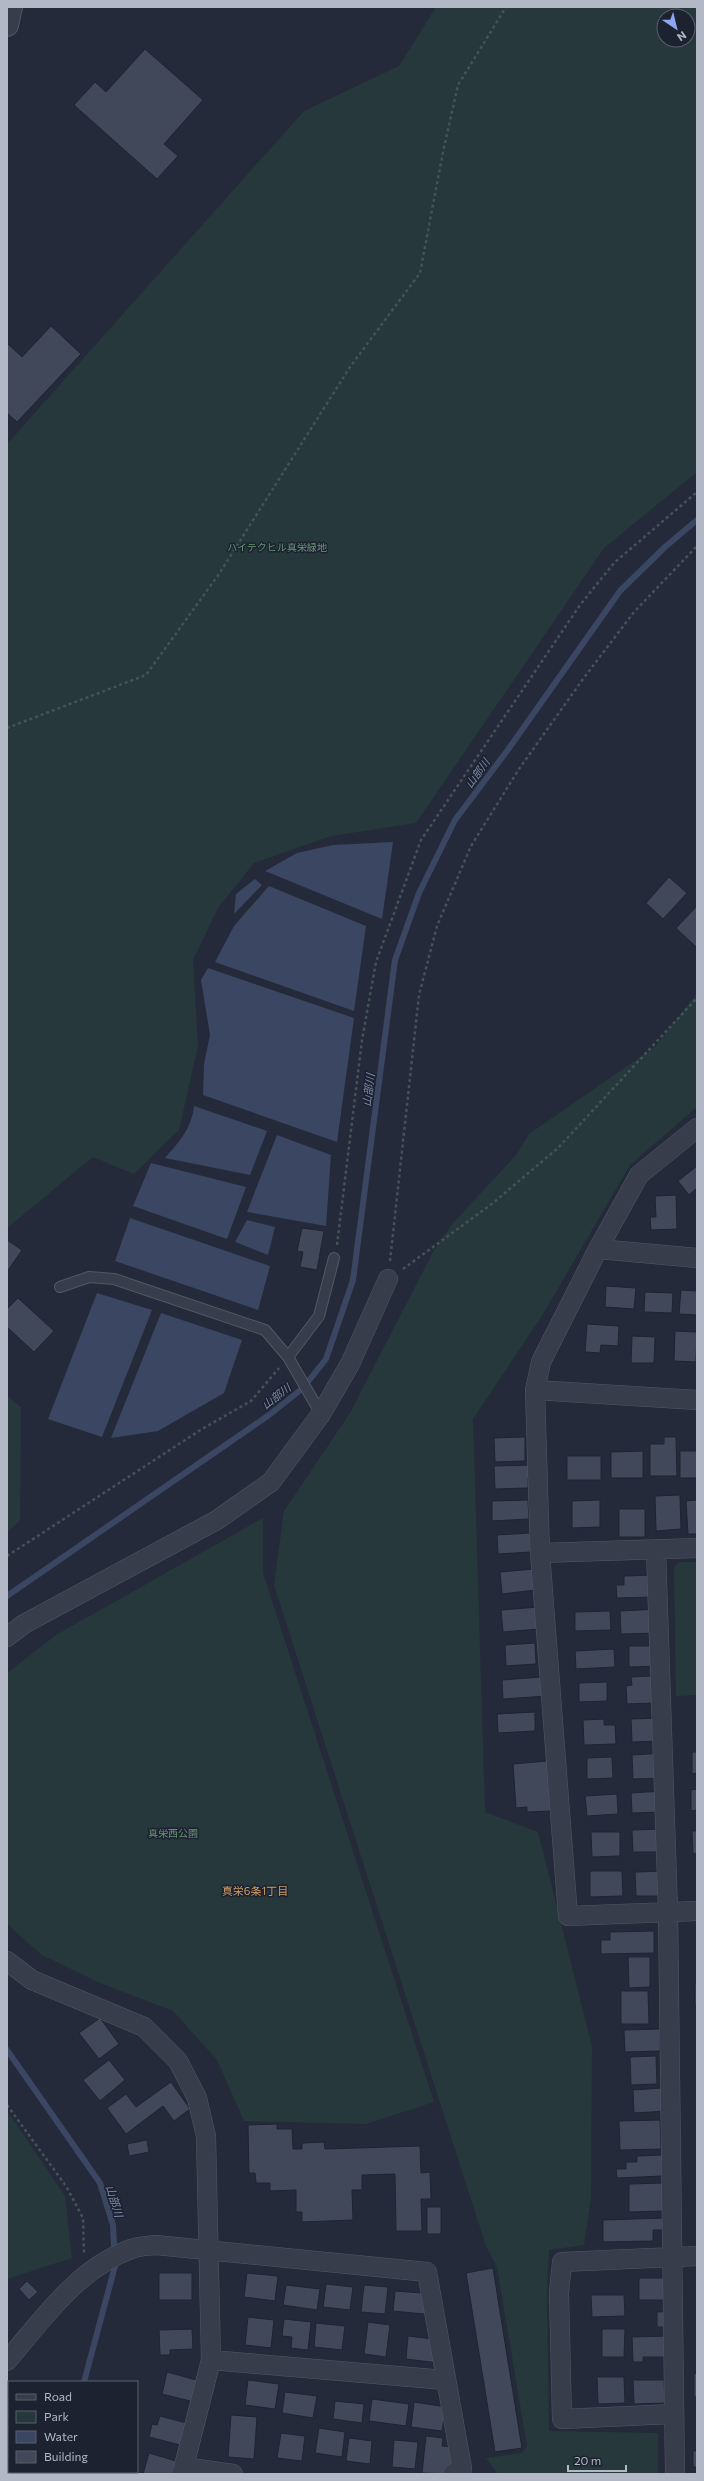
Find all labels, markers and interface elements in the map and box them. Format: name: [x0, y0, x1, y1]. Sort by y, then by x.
north arrow: [656, 8, 696, 48]
text: N: [675, 29, 689, 44]
park label: ハイテクヒル真栄緑地: [227, 541, 328, 553]
water label: 山部川: [462, 755, 493, 790]
water label: 山部川: [360, 1072, 377, 1107]
water label: 山部川: [259, 1380, 294, 1411]
park label: 真栄西公園: [148, 1827, 198, 1839]
district label: 真栄6条1丁目: [222, 1884, 288, 1897]
water label: 山部川: [104, 2183, 126, 2220]
legend: [8, 2381, 138, 2473]
text: Road: [44, 2389, 72, 2403]
text: Park: [44, 2409, 70, 2423]
text: Water: [44, 2429, 78, 2443]
scale bar: [568, 2447, 626, 2473]
text: Building: [44, 2449, 88, 2463]
text: 20 m: [574, 2453, 601, 2467]

